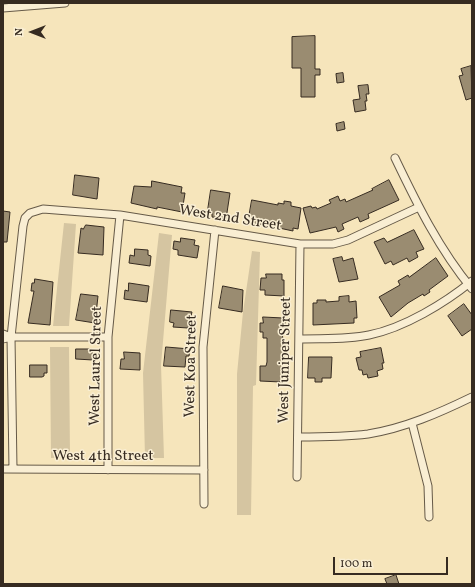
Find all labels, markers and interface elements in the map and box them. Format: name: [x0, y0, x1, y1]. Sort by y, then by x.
north arrow: [12, 12, 52, 52]
text: N: [12, 28, 27, 36]
street label: West 2nd Street: [178, 202, 282, 236]
street label: West Juniper Street: [276, 296, 296, 424]
street label: West Laurel Street: [87, 306, 107, 426]
street label: West Koa Street: [182, 314, 202, 418]
street label: West 4th Street: [52, 448, 154, 466]
scale bar: [335, 549, 450, 575]
text: 100 m: [340, 556, 372, 572]

